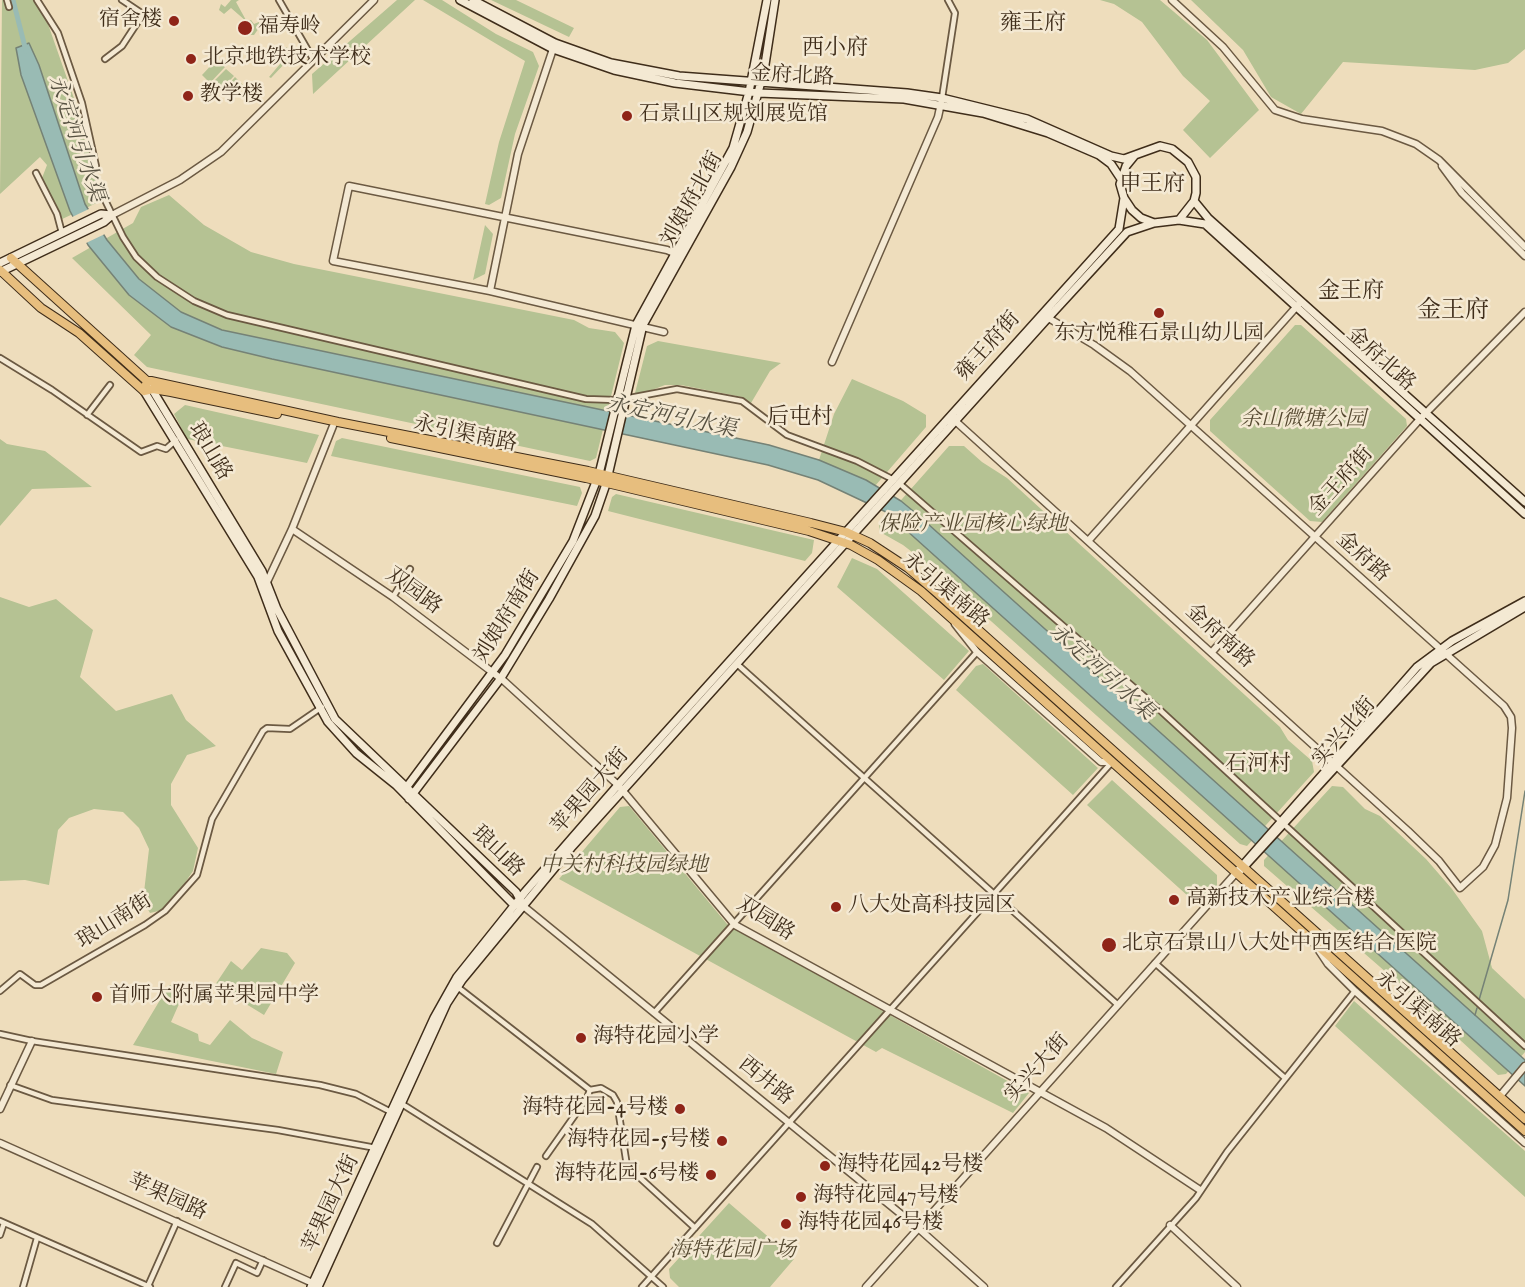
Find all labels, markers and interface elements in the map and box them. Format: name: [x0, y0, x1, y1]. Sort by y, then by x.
place label: 宿舍楼: [99, 8, 162, 34]
district label: 雍王府: [1000, 11, 1066, 37]
marker: 宿舍楼: [167, 14, 181, 28]
place label: 福寿岭: [258, 15, 321, 41]
marker: 福寿岭: [236, 19, 254, 37]
district label: 西小府: [802, 36, 868, 62]
place label: 北京地铁技术学校: [203, 46, 371, 72]
marker: 北京地铁技术学校: [184, 52, 198, 66]
street label: 金府北路: [749, 62, 835, 92]
water label: 永定河引水渠: [41, 72, 109, 206]
place label: 教学楼: [200, 83, 263, 109]
marker: 教学楼: [181, 89, 195, 103]
place label: 石景山区规划展览馆: [639, 103, 828, 129]
marker: 石景山区规划展览馆: [620, 109, 634, 123]
street label: 刘娘府北街: [657, 148, 729, 252]
district label: 申王府: [1119, 172, 1185, 198]
district label: 金王府: [1318, 279, 1384, 305]
district label: 金王府: [1417, 298, 1489, 326]
marker: 东方悦稚石景山幼儿园: [1152, 306, 1166, 320]
street label: 雍王府街: [952, 307, 1026, 387]
place label: 东方悦稚石景山幼儿园: [1054, 322, 1264, 348]
street label: 金府北路: [1340, 323, 1420, 397]
water label: 永定河引水渠: [604, 391, 738, 445]
district label: 后屯村: [767, 405, 833, 431]
park label: 余山微塘公园: [1240, 408, 1366, 434]
street label: 永引渠南路: [411, 412, 519, 458]
street label: 琅山路: [182, 419, 236, 485]
street label: 金王府街: [1305, 442, 1379, 522]
park label: 保险产业园核心绿地: [879, 513, 1067, 539]
street label: 金府路: [1330, 528, 1394, 588]
street label: 永引渠南路: [897, 548, 993, 634]
street label: 双园路: [380, 563, 446, 621]
street label: 刘娘府南街: [469, 566, 547, 668]
street label: 金府南路: [1179, 600, 1259, 674]
water label: 永定河引水渠: [1043, 619, 1159, 727]
street label: 实兴北街: [1308, 693, 1382, 773]
street label: 苹果园大街: [547, 744, 635, 840]
district label: 石河村: [1225, 752, 1291, 778]
street label: 琅山路: [466, 821, 528, 883]
park label: 中关村科技园绿地: [540, 854, 708, 880]
place label: 高新技术产业综合楼: [1186, 887, 1375, 913]
street label: 琅山南街: [73, 889, 157, 955]
street label: 双园路: [732, 893, 798, 947]
marker: 高新技术产业综合楼: [1167, 893, 1181, 907]
place label: 八大处高科技园区: [848, 894, 1016, 920]
marker: 八大处高科技园区: [829, 900, 843, 914]
place label: 北京石景山八大处中西医结合医院: [1122, 932, 1437, 958]
marker: 北京石景山八大处中西医结合医院: [1100, 936, 1118, 954]
street label: 永引渠南路: [1369, 966, 1465, 1054]
place label: 首师大附属苹果园中学: [109, 984, 319, 1010]
marker: 首师大附属苹果园中学: [90, 990, 104, 1004]
place label: 海特花园小学: [593, 1025, 719, 1051]
street label: 实兴大街: [1001, 1029, 1075, 1109]
marker: 海特花园小学: [574, 1031, 588, 1045]
street label: 西井路: [733, 1052, 797, 1112]
place label: 海特花园-4号楼: [522, 1096, 668, 1122]
marker: 海特花园-4号楼: [673, 1102, 687, 1116]
place label: 海特花园-5号楼: [567, 1128, 710, 1154]
marker: 海特花园-5号楼: [715, 1134, 729, 1148]
street label: 苹果园大街: [298, 1151, 366, 1257]
place label: 海特花园42号楼: [837, 1153, 983, 1179]
marker: 海特花园42号楼: [818, 1159, 832, 1173]
place label: 海特花园-6号楼: [554, 1162, 699, 1188]
marker: 海特花园-6号楼: [704, 1168, 718, 1182]
street label: 苹果园路: [124, 1169, 210, 1227]
place label: 海特花园47号楼: [813, 1184, 958, 1210]
marker: 海特花园47号楼: [794, 1190, 808, 1204]
place label: 海特花园46号楼: [798, 1211, 943, 1237]
marker: 海特花园46号楼: [779, 1217, 793, 1231]
park label: 海特花园广场: [670, 1239, 796, 1265]

